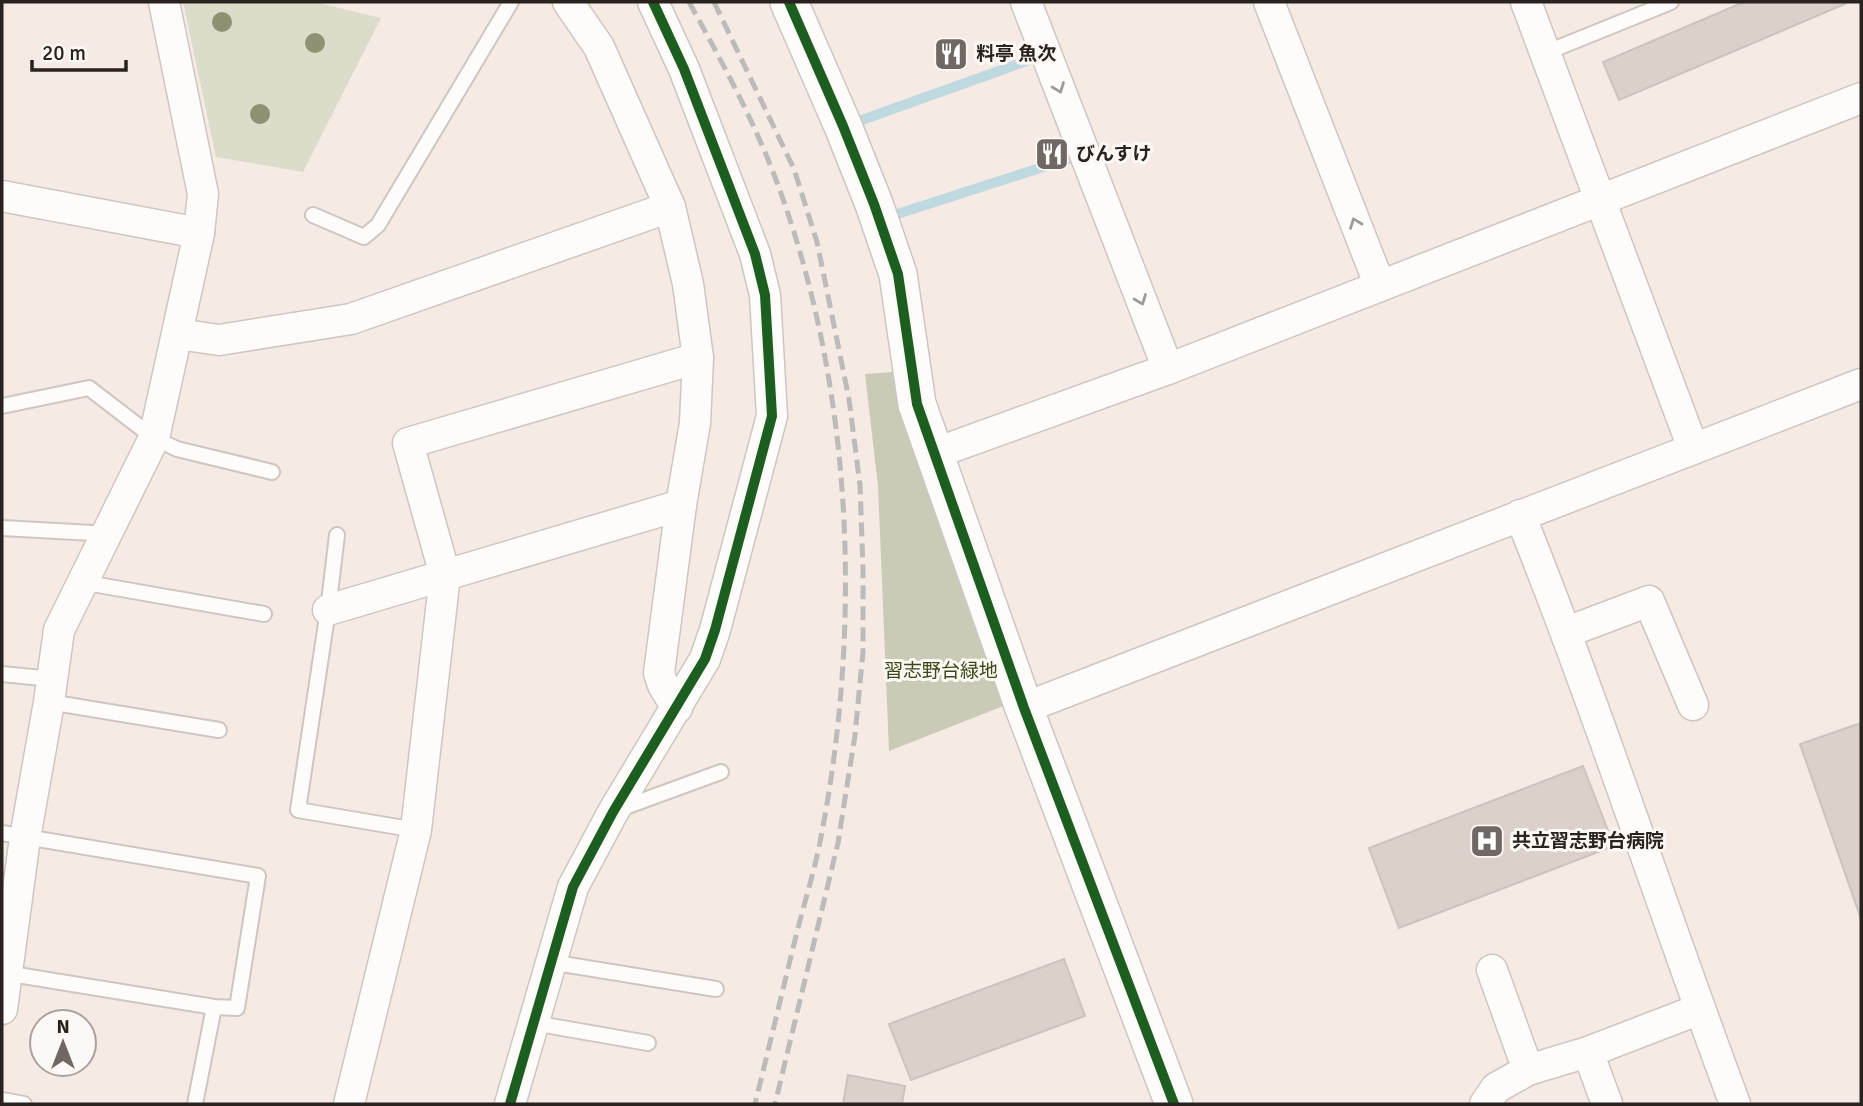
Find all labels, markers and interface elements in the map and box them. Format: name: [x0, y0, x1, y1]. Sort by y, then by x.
scale bar: [32, 28, 126, 72]
restaurant icon: 料亭 魚次: [932, 35, 970, 73]
text: 20 m: [42, 40, 86, 66]
place label: 料亭 魚次: [976, 42, 1056, 66]
one-way arrow: [1051, 82, 1065, 94]
restaurant icon: びんすけ: [1033, 135, 1071, 173]
place label: びんすけ: [1076, 142, 1152, 166]
one-way arrow: [1350, 217, 1364, 229]
one-way arrow: [1133, 294, 1147, 306]
park label: 習志野台緑地: [884, 659, 998, 683]
hospital icon: 共立習志野台病院: [1468, 822, 1506, 860]
place label: 共立習志野台病院: [1512, 829, 1664, 853]
north arrow: [28, 1008, 98, 1078]
text: N: [56, 1015, 70, 1039]

